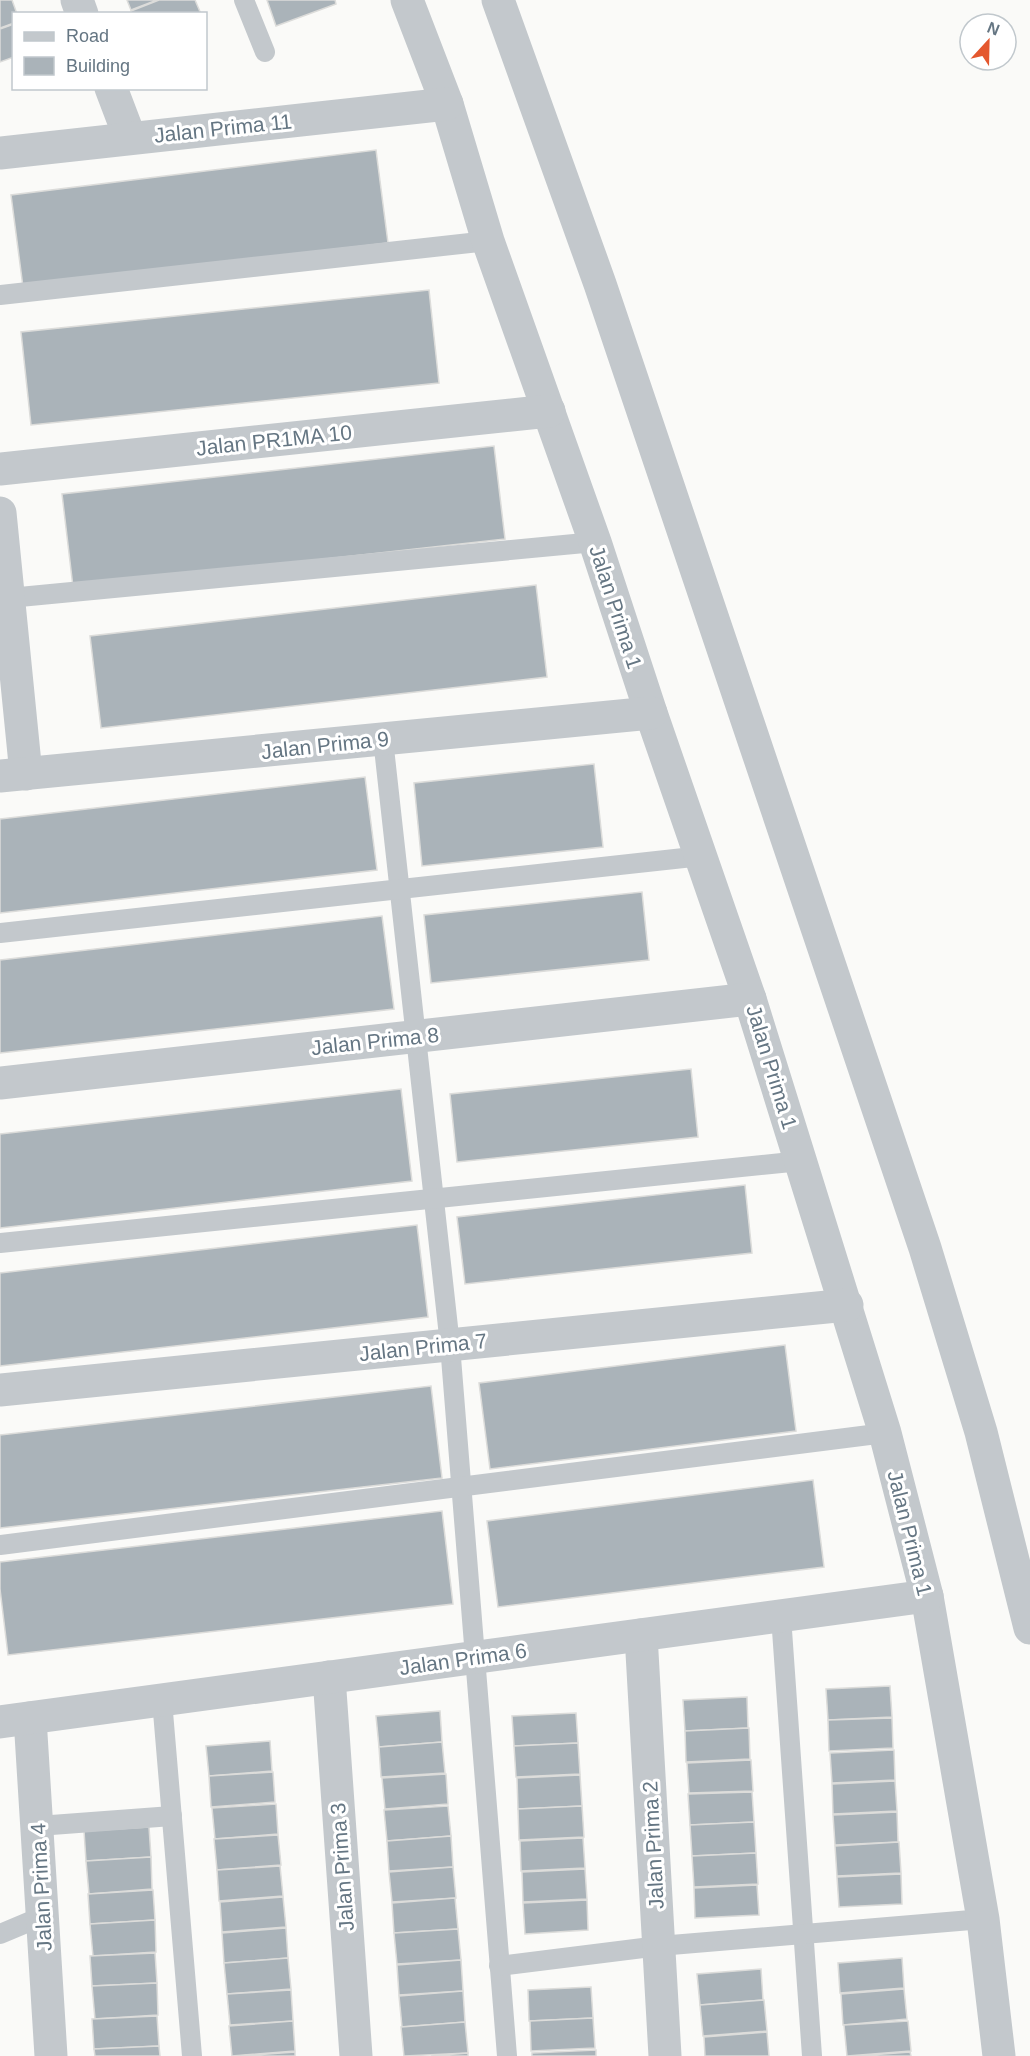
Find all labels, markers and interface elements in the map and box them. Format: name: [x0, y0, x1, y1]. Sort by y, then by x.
legend: [12, 12, 207, 90]
north arrow: [958, 12, 1018, 72]
text: N: [985, 19, 1002, 39]
text: Road: [66, 26, 109, 46]
text: Building: [66, 56, 130, 76]
street label: Jalan Prima 11: [153, 109, 293, 147]
street label: Jalan PR1MA 10: [195, 420, 353, 460]
street label: Jalan Prima 1: [585, 542, 647, 672]
street label: Jalan Prima 9: [260, 727, 390, 763]
street label: Jalan Prima 1: [742, 1002, 802, 1132]
street label: Jalan Prima 8: [310, 1023, 440, 1059]
street label: Jalan Prima 7: [358, 1329, 488, 1365]
street label: Jalan Prima 1: [883, 1468, 937, 1598]
street label: Jalan Prima 6: [398, 1639, 528, 1679]
street label: Jalan Prima 2: [638, 1780, 668, 1910]
street label: Jalan Prima 3: [326, 1802, 358, 1932]
street label: Jalan Prima 4: [26, 1822, 56, 1952]

